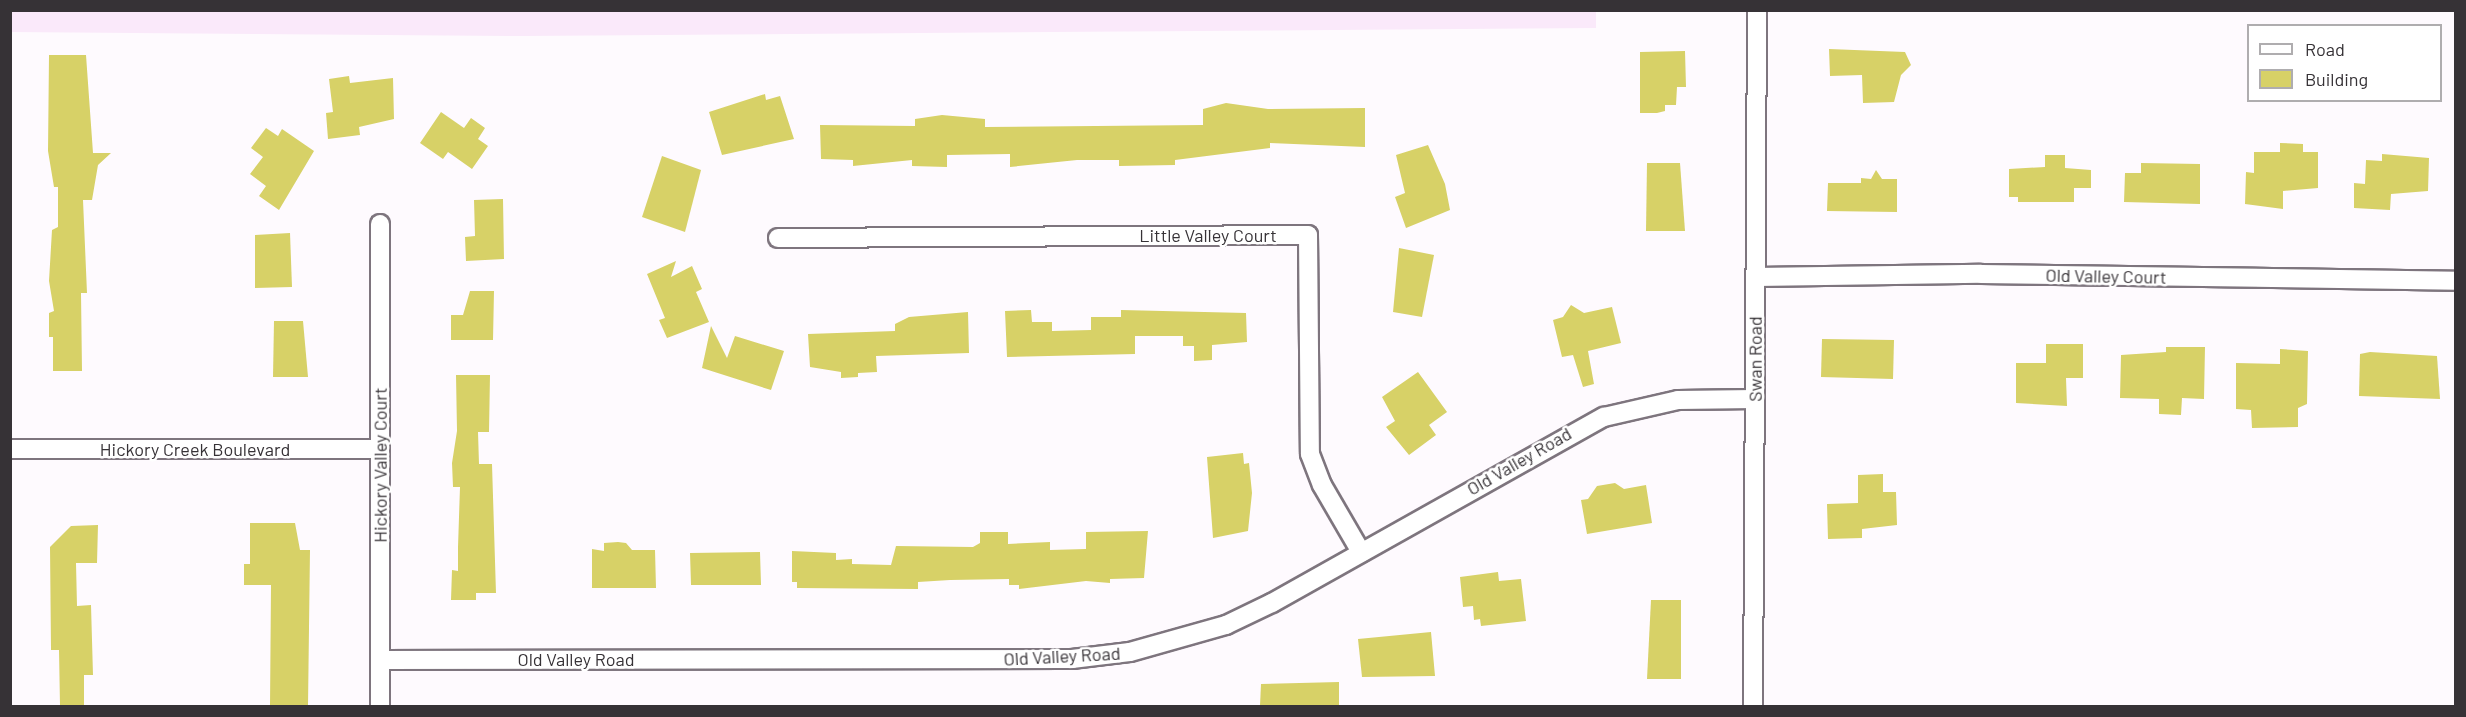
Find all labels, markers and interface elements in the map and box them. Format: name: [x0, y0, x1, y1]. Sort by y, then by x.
legend: [2247, 24, 2442, 102]
text: Road: [2305, 38, 2345, 60]
text: Building: [2305, 68, 2368, 90]
street label: Little Valley Court: [1139, 224, 1277, 246]
street label: Old Valley Court: [2045, 264, 2167, 288]
street label: Swan Road: [1744, 316, 1766, 402]
street label: Hickory Valley Court: [369, 387, 391, 543]
street label: Old Valley Road: [1463, 422, 1575, 500]
street label: Hickory Creek Boulevard: [100, 438, 290, 460]
street label: Old Valley Road: [1003, 642, 1121, 670]
street label: Old Valley Road: [517, 648, 635, 670]

